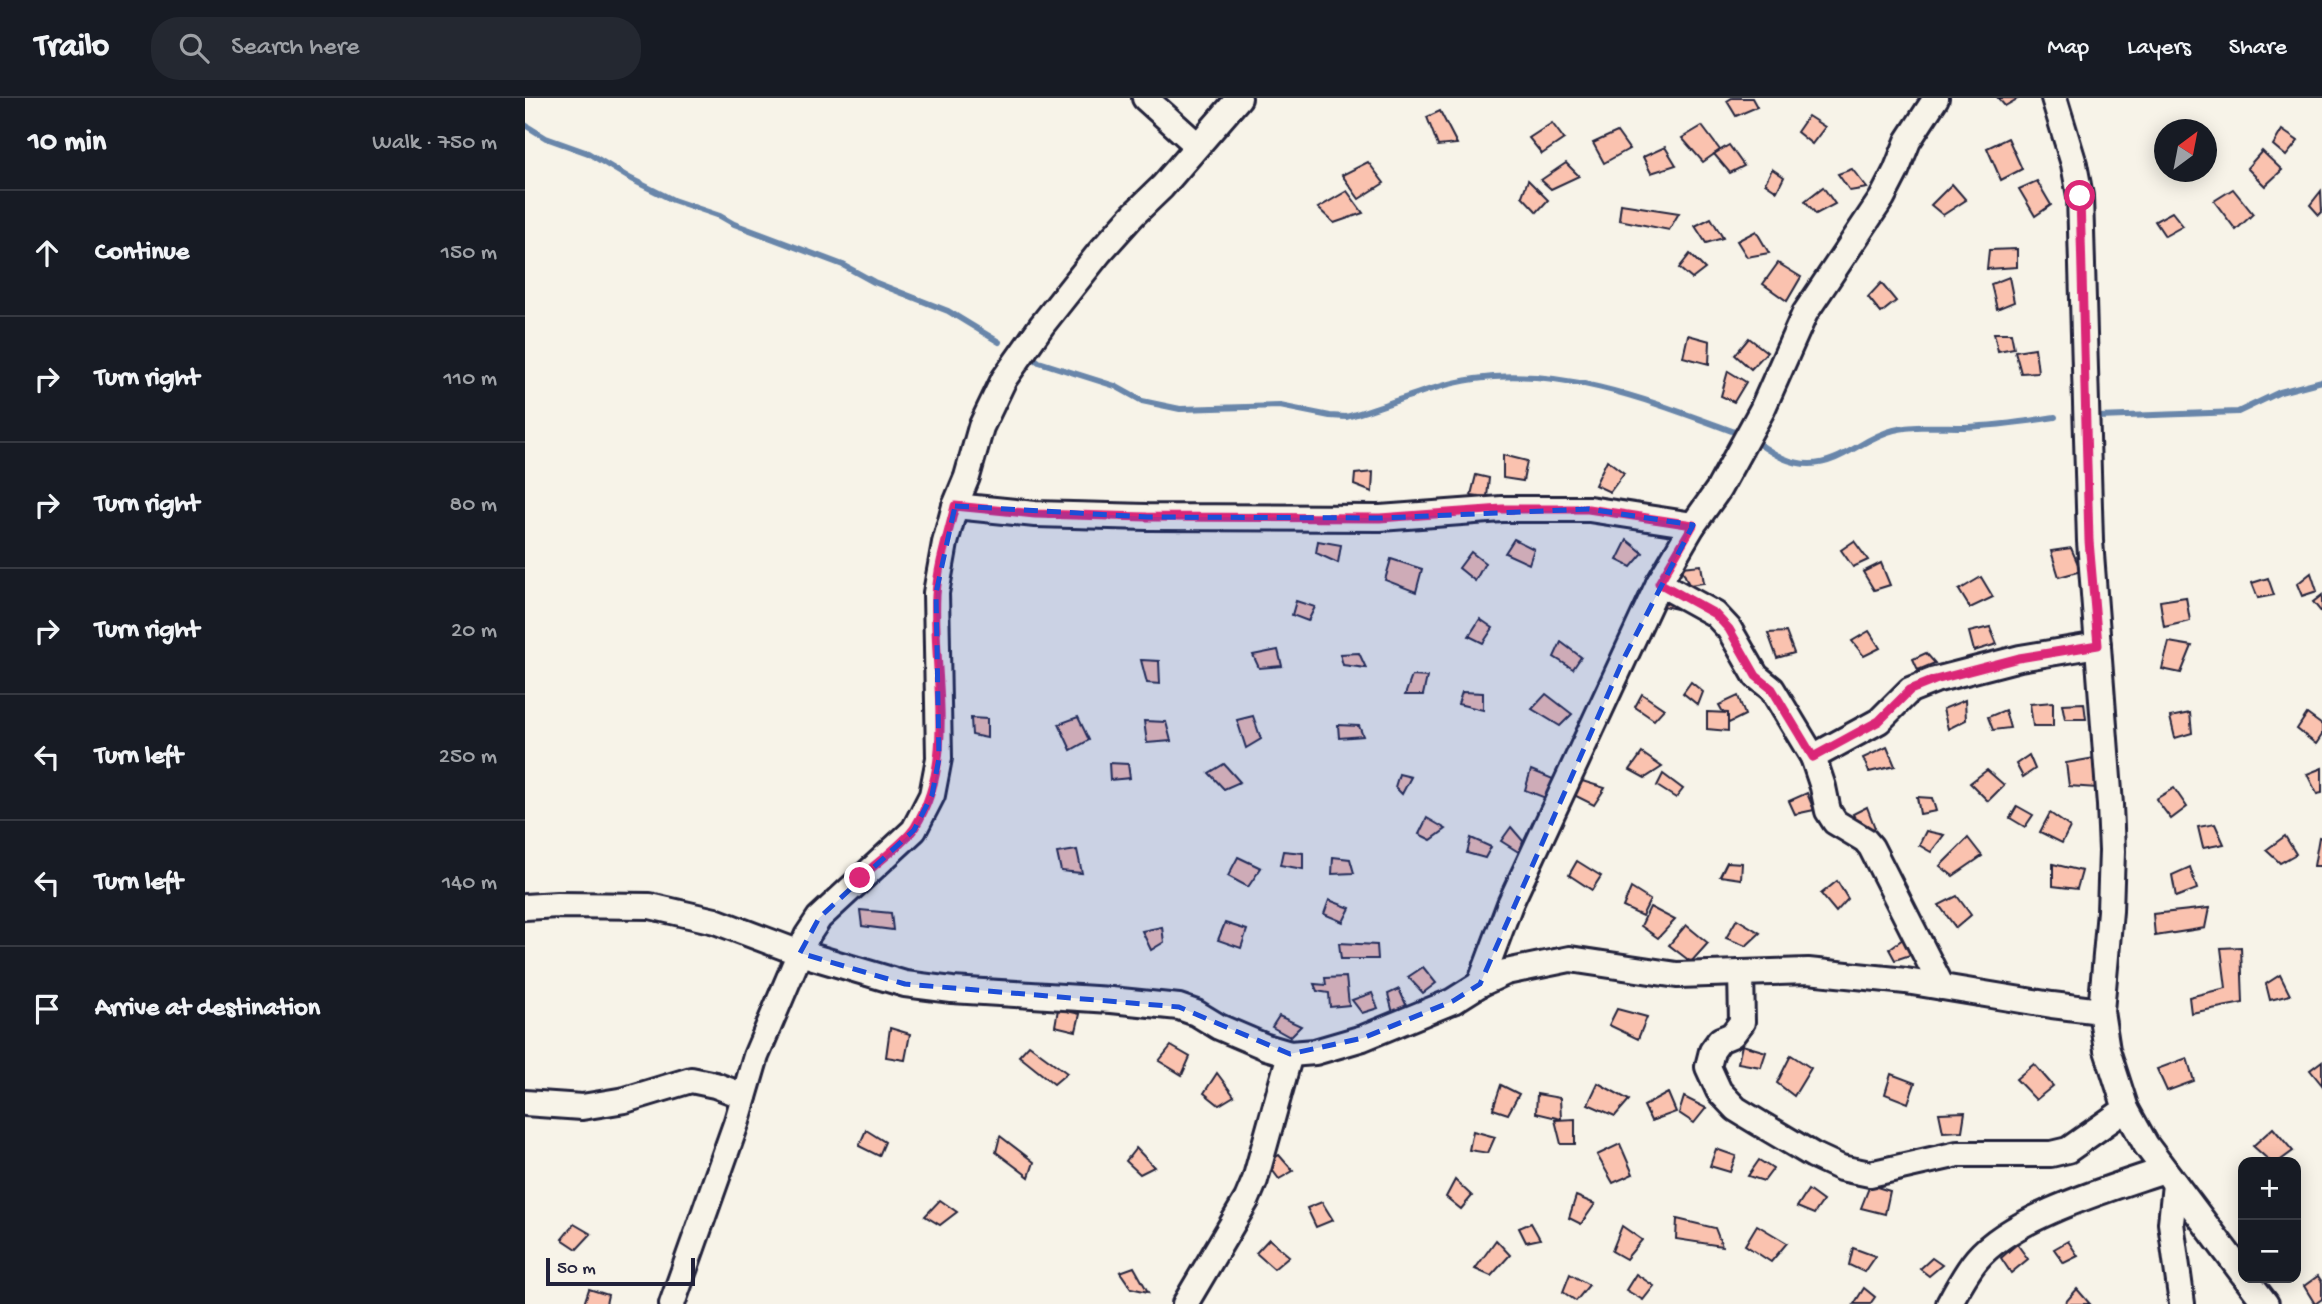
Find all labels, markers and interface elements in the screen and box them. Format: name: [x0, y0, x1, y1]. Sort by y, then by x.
search box: [151, 17, 641, 80]
text: Trailo: [35, 29, 109, 67]
icon: search: [175, 29, 213, 67]
text: Search here: [231, 33, 359, 64]
text: Map: [2047, 34, 2089, 63]
text: Layers: [2127, 34, 2191, 63]
text: Share: [2229, 34, 2287, 63]
north arrow: [2154, 119, 2217, 182]
text: 10 min: [28, 126, 106, 161]
text: Walk · 750 m: [372, 130, 497, 157]
route start: [2064, 180, 2095, 211]
icon: ahead: [28, 234, 66, 272]
text: Continue: [95, 238, 189, 269]
text: 150 m: [441, 240, 497, 267]
icon: right: [28, 360, 66, 398]
text: Turn right: [95, 364, 199, 395]
text: 110 m: [444, 366, 497, 393]
icon: right: [28, 486, 66, 524]
text: Turn right: [95, 490, 199, 521]
text: 80 m: [450, 492, 497, 519]
icon: right: [28, 612, 66, 650]
text: Turn right: [95, 616, 199, 647]
text: 20 m: [451, 618, 497, 645]
icon: left: [28, 738, 66, 776]
text: Turn left: [95, 742, 183, 773]
text: 250 m: [439, 744, 497, 771]
route end: [844, 862, 875, 893]
icon: left: [28, 864, 66, 902]
text: Turn left: [95, 868, 183, 899]
text: 140 m: [442, 870, 497, 897]
icon: arrive: [28, 990, 66, 1028]
text: Arrive at destination: [95, 994, 320, 1025]
map controls: [2238, 1157, 2301, 1283]
button: +: [2238, 1157, 2301, 1220]
button: −: [2238, 1220, 2301, 1283]
scale bar: [546, 1255, 695, 1287]
text: 50 m: [557, 1258, 596, 1281]

